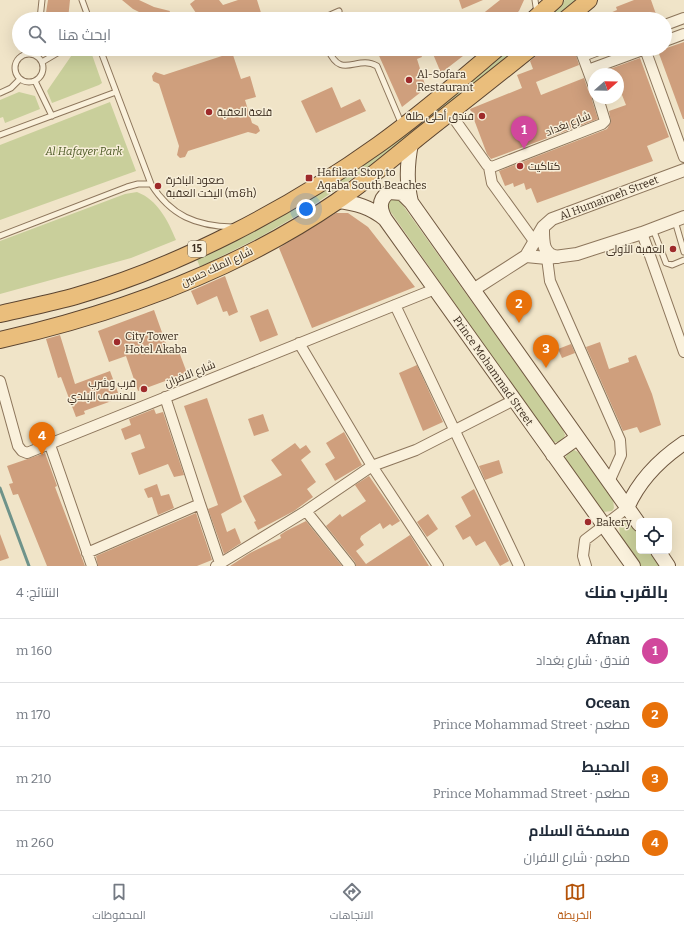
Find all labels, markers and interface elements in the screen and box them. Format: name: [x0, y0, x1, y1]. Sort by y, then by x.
search box: [12, 12, 672, 56]
icon: search: [26, 23, 48, 45]
text: ابحث هنا: [58, 26, 111, 44]
place label: Al-Sofara Restaurant: [417, 68, 473, 94]
north arrow: [588, 68, 624, 104]
marker: Al-Sofara Restaurant: [404, 75, 414, 85]
place label: قلعة العقبة: [217, 106, 272, 119]
marker: قلعة العقبة: [204, 107, 214, 117]
place label: فندق أحلى طلة: [406, 109, 474, 123]
street label: شارع بغداد: [543, 109, 593, 140]
marker: فندق أحلى طلة: [477, 111, 487, 121]
pin: 1: [511, 116, 537, 149]
park label: Al Hafayer Park: [44, 145, 124, 158]
place label: كتاكيت: [528, 160, 561, 173]
marker: كتاكيت: [515, 161, 525, 171]
place label: Hafilaat Stop to Aqaba South Beaches: [317, 166, 427, 192]
marker: Hafilaat Stop to Aqaba South Beaches: [304, 173, 314, 183]
street label: Al Humaimeh Street: [558, 173, 660, 223]
place label: صعود الباخرة اليخت العقبة (m&h): [166, 174, 256, 200]
marker: صعود الباخرة اليخت العقبة (m&h): [153, 181, 163, 191]
your location: [296, 199, 316, 219]
road number: 15: [188, 241, 206, 257]
place label: العقبة الأولى: [606, 243, 665, 256]
marker: العقبة الأولى: [668, 244, 678, 254]
street label: شارع الملك حسين: [179, 245, 256, 290]
pin: 2: [506, 290, 532, 323]
street label: Prince Mohammad Street: [450, 314, 536, 428]
place label: City Tower Hotel Akaba: [125, 330, 187, 356]
pin: 3: [533, 335, 559, 368]
marker: City Tower Hotel Akaba: [112, 337, 122, 347]
street label: شارع الافران: [163, 358, 218, 391]
place label: قرب وشرب للمنسف البلدي: [67, 377, 136, 405]
marker: قرب وشرب للمنسف البلدي: [139, 384, 149, 394]
pin: 4: [29, 422, 55, 455]
place label: Bakery: [596, 516, 632, 529]
marker: Bakery: [583, 517, 593, 527]
map controls: [636, 518, 672, 554]
button: locate: [636, 518, 672, 554]
text: بالقرب منك: [585, 582, 668, 603]
text: النتائج: 4: [16, 585, 59, 600]
text: Afnan: [586, 630, 630, 648]
text: 160 m: [16, 643, 52, 658]
text: 1: [652, 643, 658, 658]
text: فندق · شارع بغداد: [536, 653, 630, 668]
text: Ocean: [585, 694, 630, 712]
text: 170 m: [16, 707, 51, 722]
text: 2: [651, 707, 659, 722]
text: مطعم · Prince Mohammad Street: [433, 717, 630, 732]
text: المحيط: [582, 758, 630, 776]
text: 210 m: [16, 771, 52, 786]
text: 3: [651, 771, 659, 786]
text: مطعم · Prince Mohammad Street: [433, 786, 630, 801]
text: مسمكة السلام: [529, 822, 630, 840]
text: 260 m: [16, 835, 54, 850]
text: 4: [651, 835, 659, 850]
text: مطعم · شارع الافران: [524, 850, 630, 865]
tab: المحفوظات: [92, 881, 146, 925]
tab: الاتجاهات: [330, 881, 373, 925]
tab: الخريطة: [558, 881, 592, 925]

